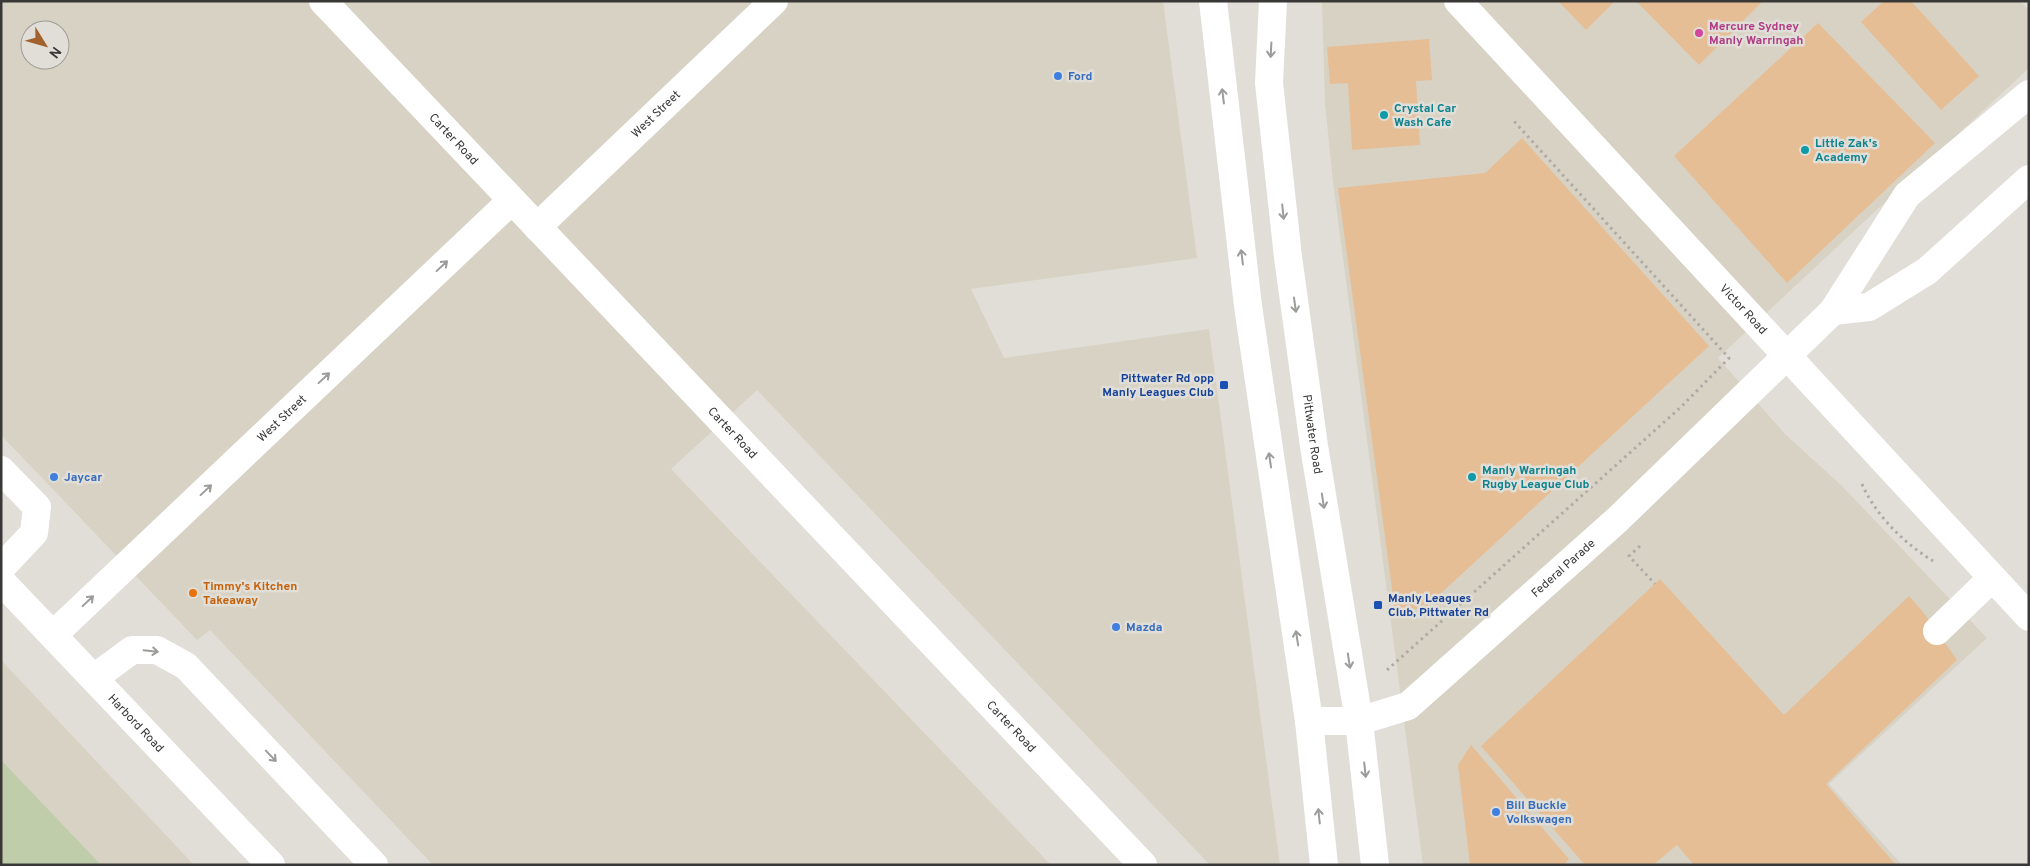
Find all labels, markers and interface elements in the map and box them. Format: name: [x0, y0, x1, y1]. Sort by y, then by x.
place label: Mercure Sydney Manly Warringah: [1709, 19, 1803, 49]
north arrow: [20, 20, 70, 70]
marker: Mercure Sydney Manly Warringah: [1693, 27, 1705, 39]
one-way arrow: [1266, 42, 1276, 58]
text: N: [44, 43, 64, 61]
place label: Ford: [1068, 69, 1092, 85]
marker: Ford: [1052, 70, 1064, 82]
street label: West Street: [628, 87, 684, 142]
one-way arrow: [1218, 88, 1228, 104]
place label: Crystal Car Wash Cafe: [1394, 101, 1456, 131]
marker: Crystal Car Wash Cafe: [1378, 109, 1390, 121]
street label: Carter Road: [425, 110, 481, 169]
place label: Little Zak's Academy: [1815, 136, 1878, 166]
marker: Little Zak's Academy: [1799, 144, 1811, 156]
one-way arrow: [1278, 203, 1288, 219]
one-way arrow: [1237, 249, 1247, 265]
one-way arrow: [436, 260, 449, 272]
street label: Victor Road: [1715, 281, 1770, 338]
one-way arrow: [1290, 297, 1300, 313]
place label: Pittwater Rd opp Manly Leagues Club: [1102, 371, 1214, 401]
one-way arrow: [318, 372, 331, 384]
marker: Pittwater Rd opp Manly Leagues Club: [1218, 379, 1230, 391]
street label: West Street: [254, 392, 310, 446]
street label: Pittwater Road: [1298, 394, 1325, 475]
street label: Carter Road: [704, 404, 760, 462]
one-way arrow: [1265, 453, 1275, 469]
place label: Manly Warringah Rugby League Club: [1482, 463, 1590, 493]
place label: Jaycar: [64, 470, 102, 486]
marker: Jaycar: [48, 471, 60, 483]
marker: Manly Warringah Rugby League Club: [1466, 471, 1478, 483]
one-way arrow: [200, 484, 213, 496]
one-way arrow: [1319, 492, 1329, 508]
street label: Federal Parade: [1528, 536, 1599, 601]
place label: Timmy's Kitchen Takeaway: [203, 579, 297, 609]
marker: Timmy's Kitchen Takeaway: [187, 587, 199, 599]
place label: Manly Leagues Club, Pittwater Rd: [1388, 591, 1489, 621]
one-way arrow: [82, 595, 95, 607]
marker: Manly Leagues Club, Pittwater Rd: [1372, 599, 1384, 611]
place label: Mazda: [1126, 620, 1162, 636]
marker: Mazda: [1110, 621, 1122, 633]
one-way arrow: [1291, 631, 1301, 647]
one-way arrow: [143, 646, 159, 656]
one-way arrow: [1345, 653, 1355, 669]
street label: Harbord Road: [104, 691, 167, 756]
street label: Carter Road: [982, 698, 1039, 756]
one-way arrow: [265, 750, 277, 763]
one-way arrow: [1360, 761, 1370, 777]
place label: Bill Buckle Volkswagen: [1506, 798, 1572, 828]
marker: Bill Buckle Volkswagen: [1490, 806, 1502, 818]
one-way arrow: [1314, 809, 1324, 825]

